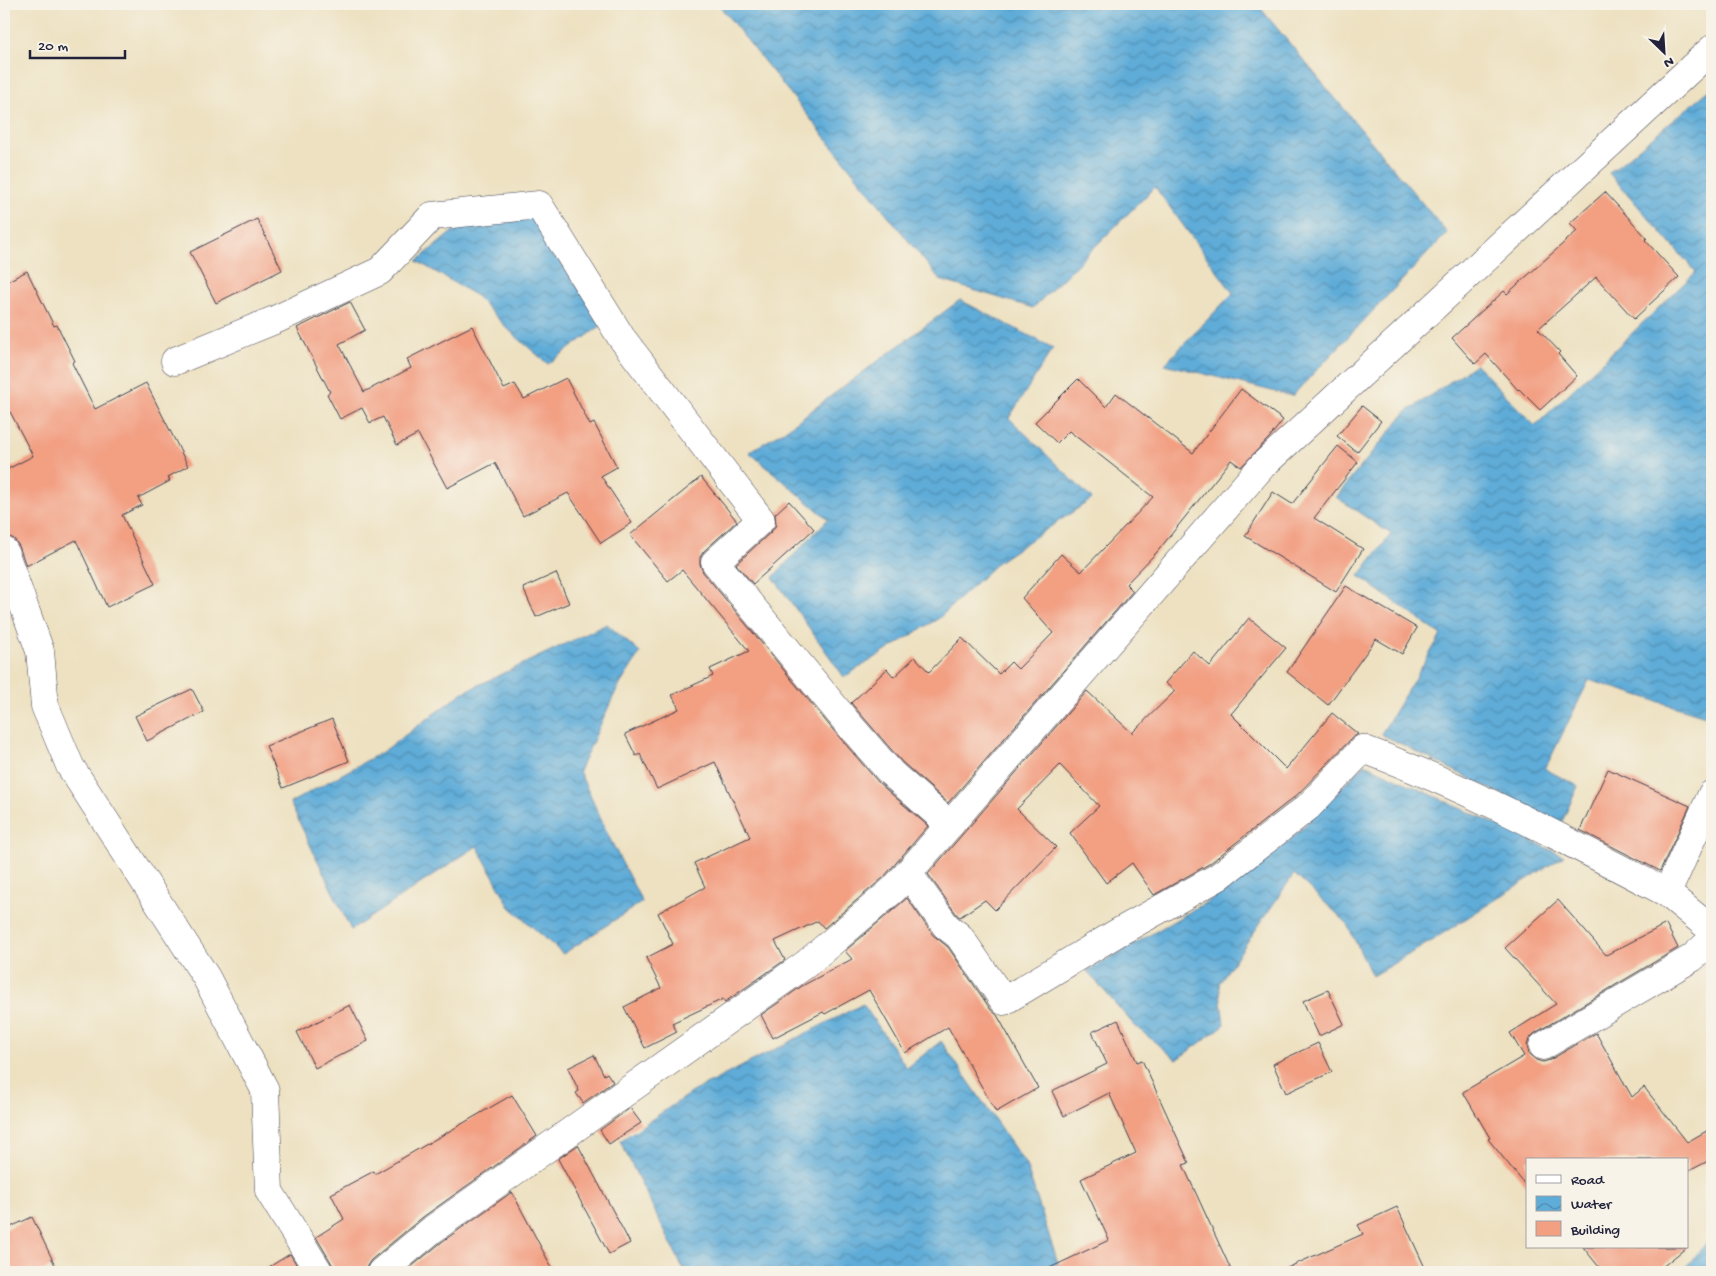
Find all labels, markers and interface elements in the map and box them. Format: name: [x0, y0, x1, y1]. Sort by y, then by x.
scale bar: [30, 28, 125, 60]
north arrow: [1638, 28, 1688, 78]
text: 20 m: [38, 38, 68, 56]
text: N: [1661, 52, 1676, 71]
legend: [1526, 1158, 1688, 1248]
text: Road: [1571, 1172, 1605, 1190]
text: Water: [1571, 1196, 1613, 1214]
text: Building: [1570, 1222, 1620, 1240]

